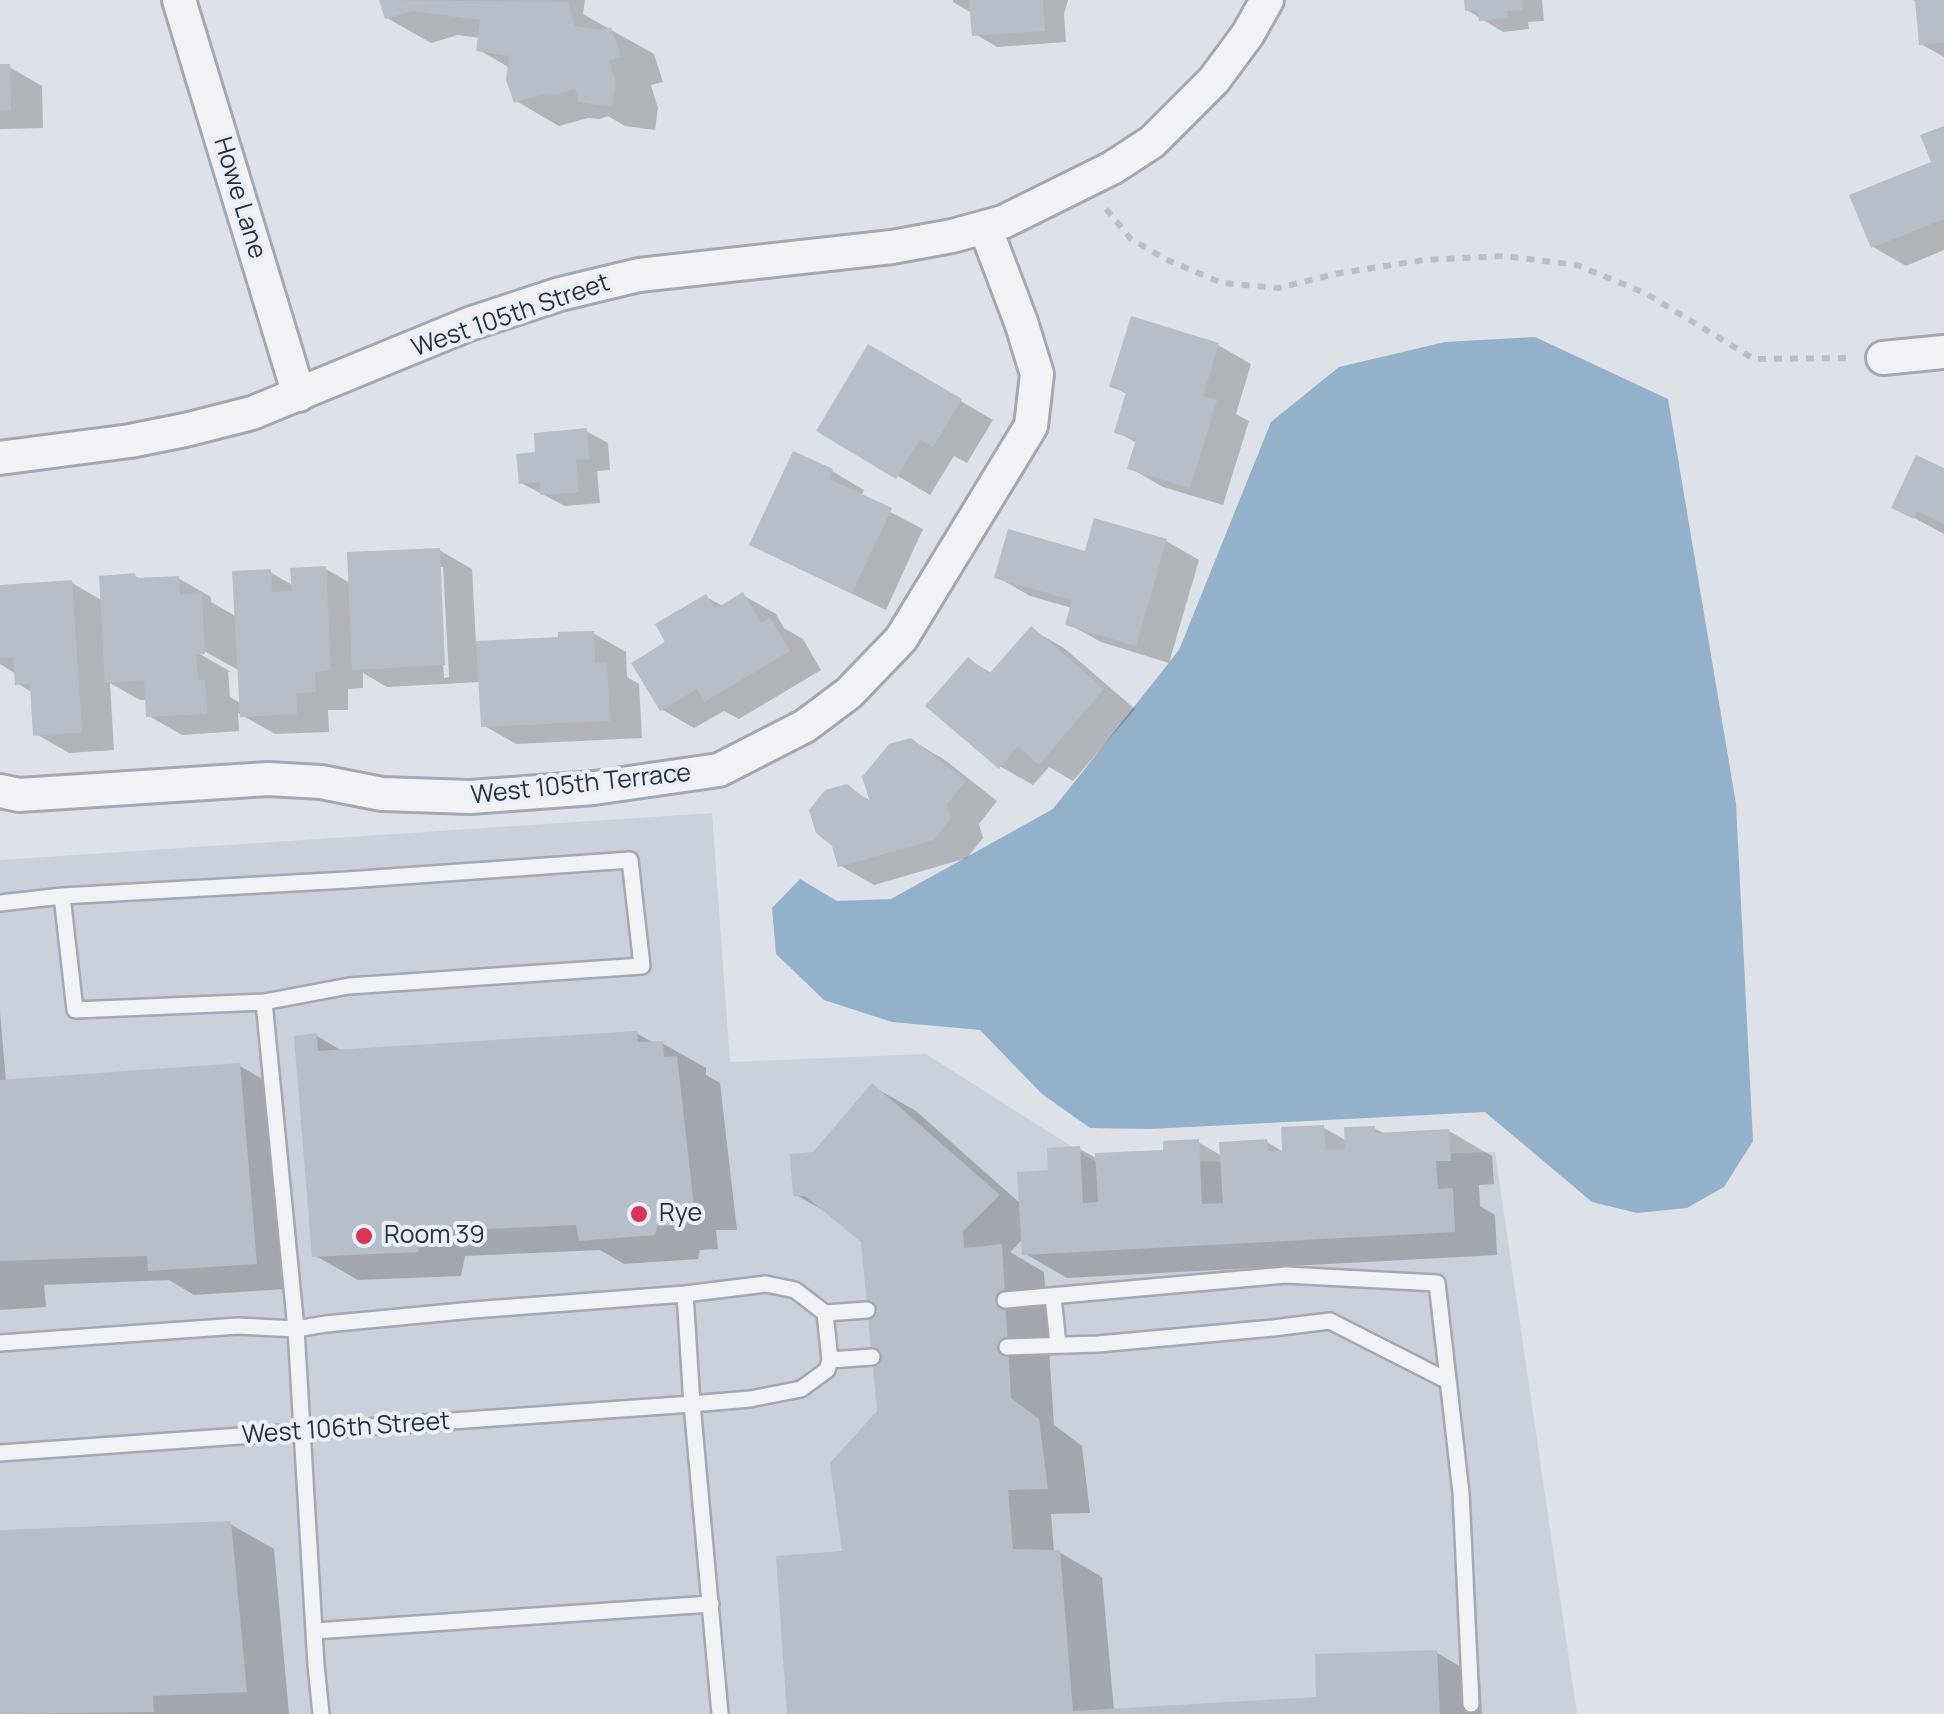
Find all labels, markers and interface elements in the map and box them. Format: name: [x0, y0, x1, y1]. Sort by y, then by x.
street label: Howe Lane: [206, 133, 272, 263]
street label: West 105th Street: [408, 268, 614, 364]
street label: West 105th Terrace: [470, 759, 692, 811]
place label: Rye: [659, 1199, 702, 1229]
marker: Rye: [628, 1203, 650, 1225]
place label: Room 39: [384, 1221, 485, 1251]
marker: Room 39: [353, 1225, 375, 1247]
street label: West 106th Street: [241, 1407, 451, 1451]

